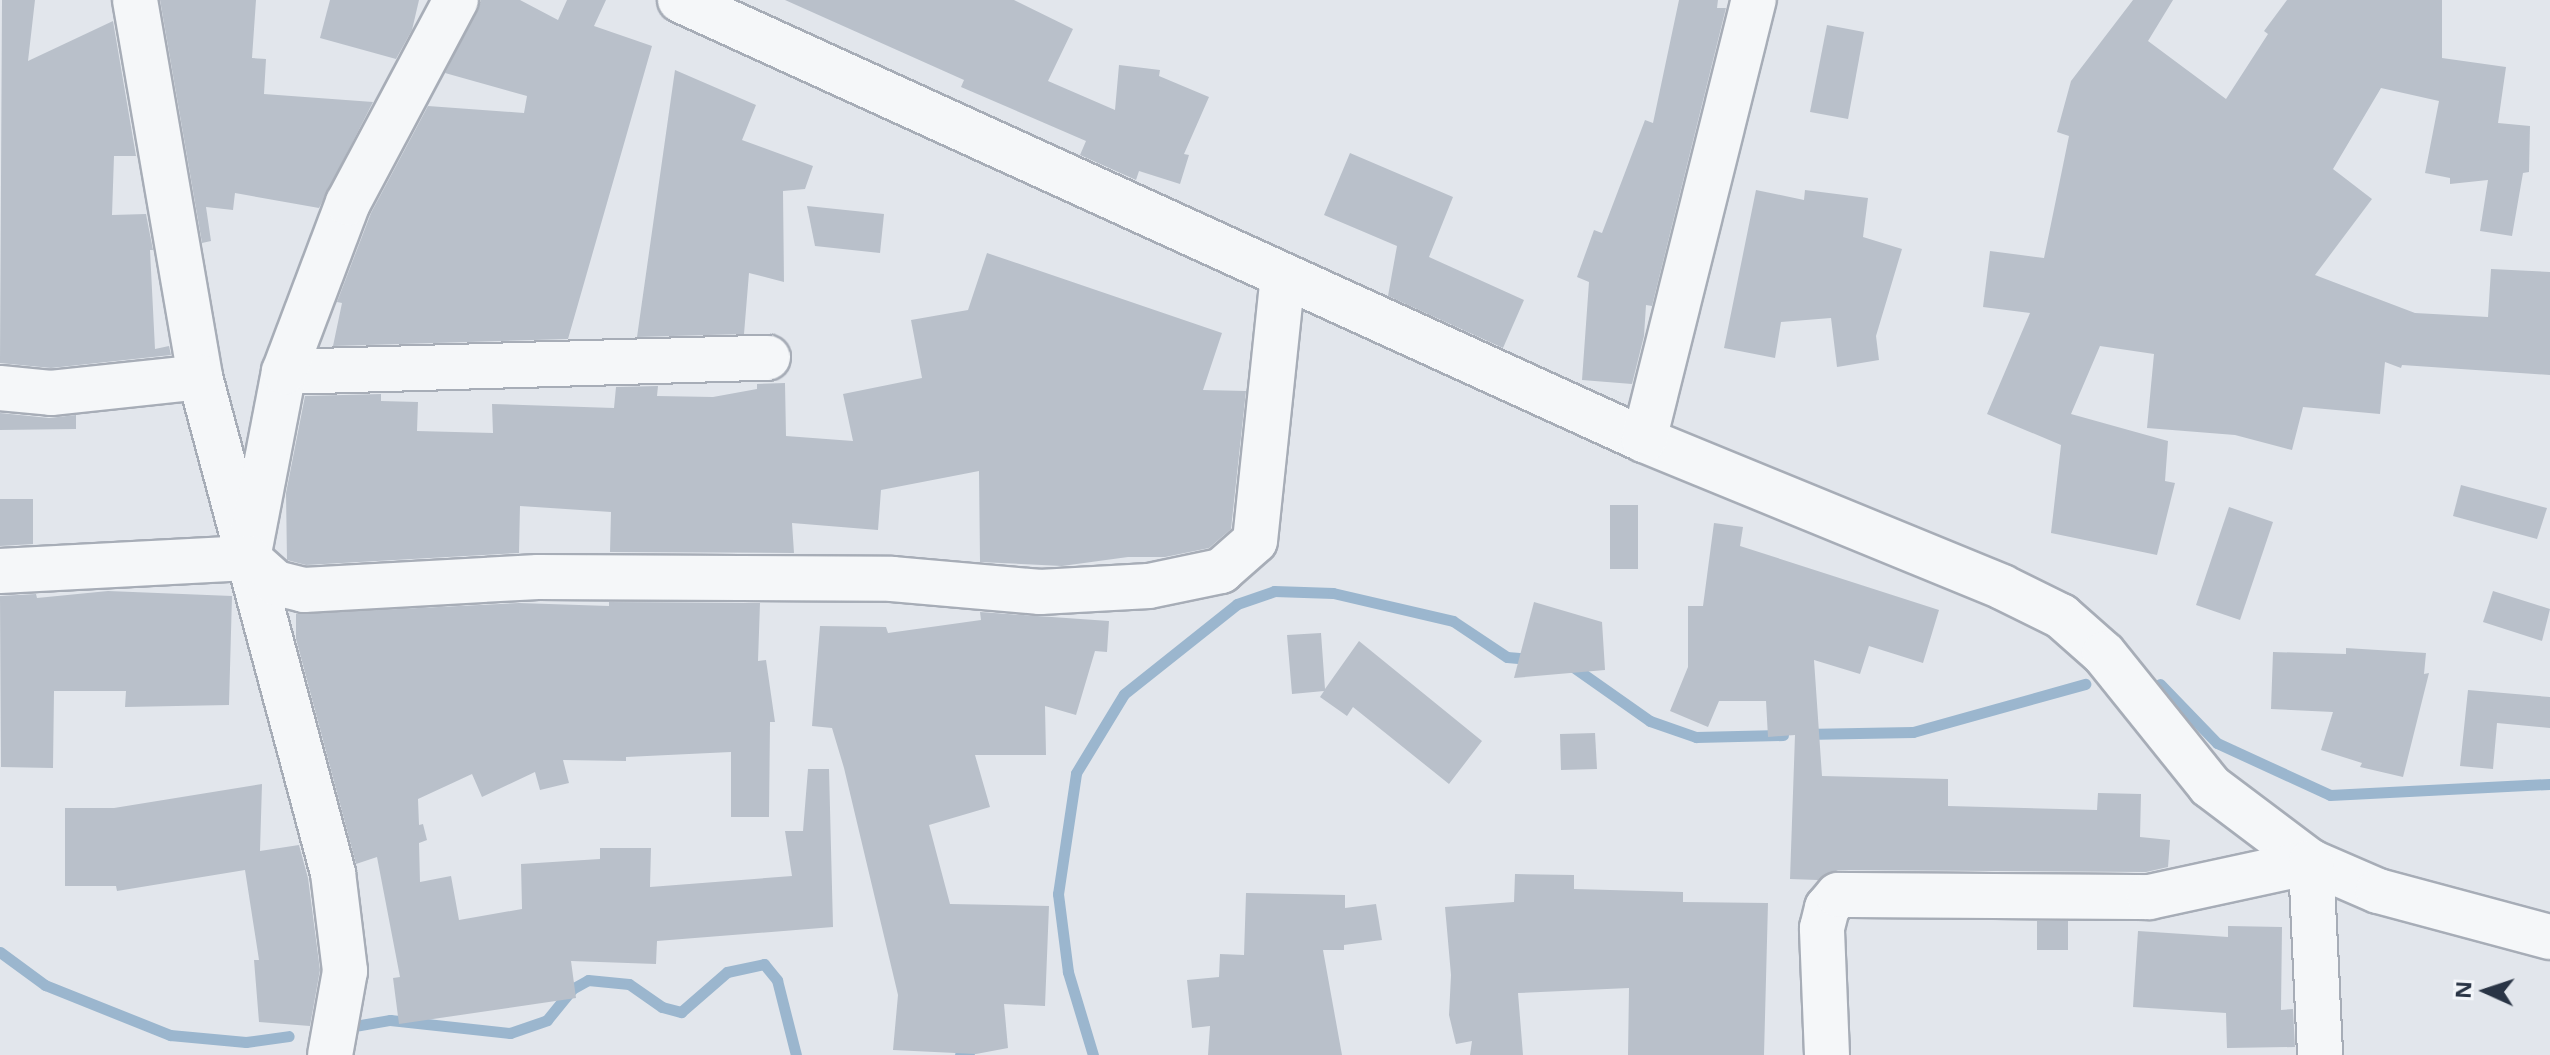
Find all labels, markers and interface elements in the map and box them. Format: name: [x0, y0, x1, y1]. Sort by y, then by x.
north arrow: [2446, 951, 2526, 1031]
text: N: [2447, 980, 2477, 999]

